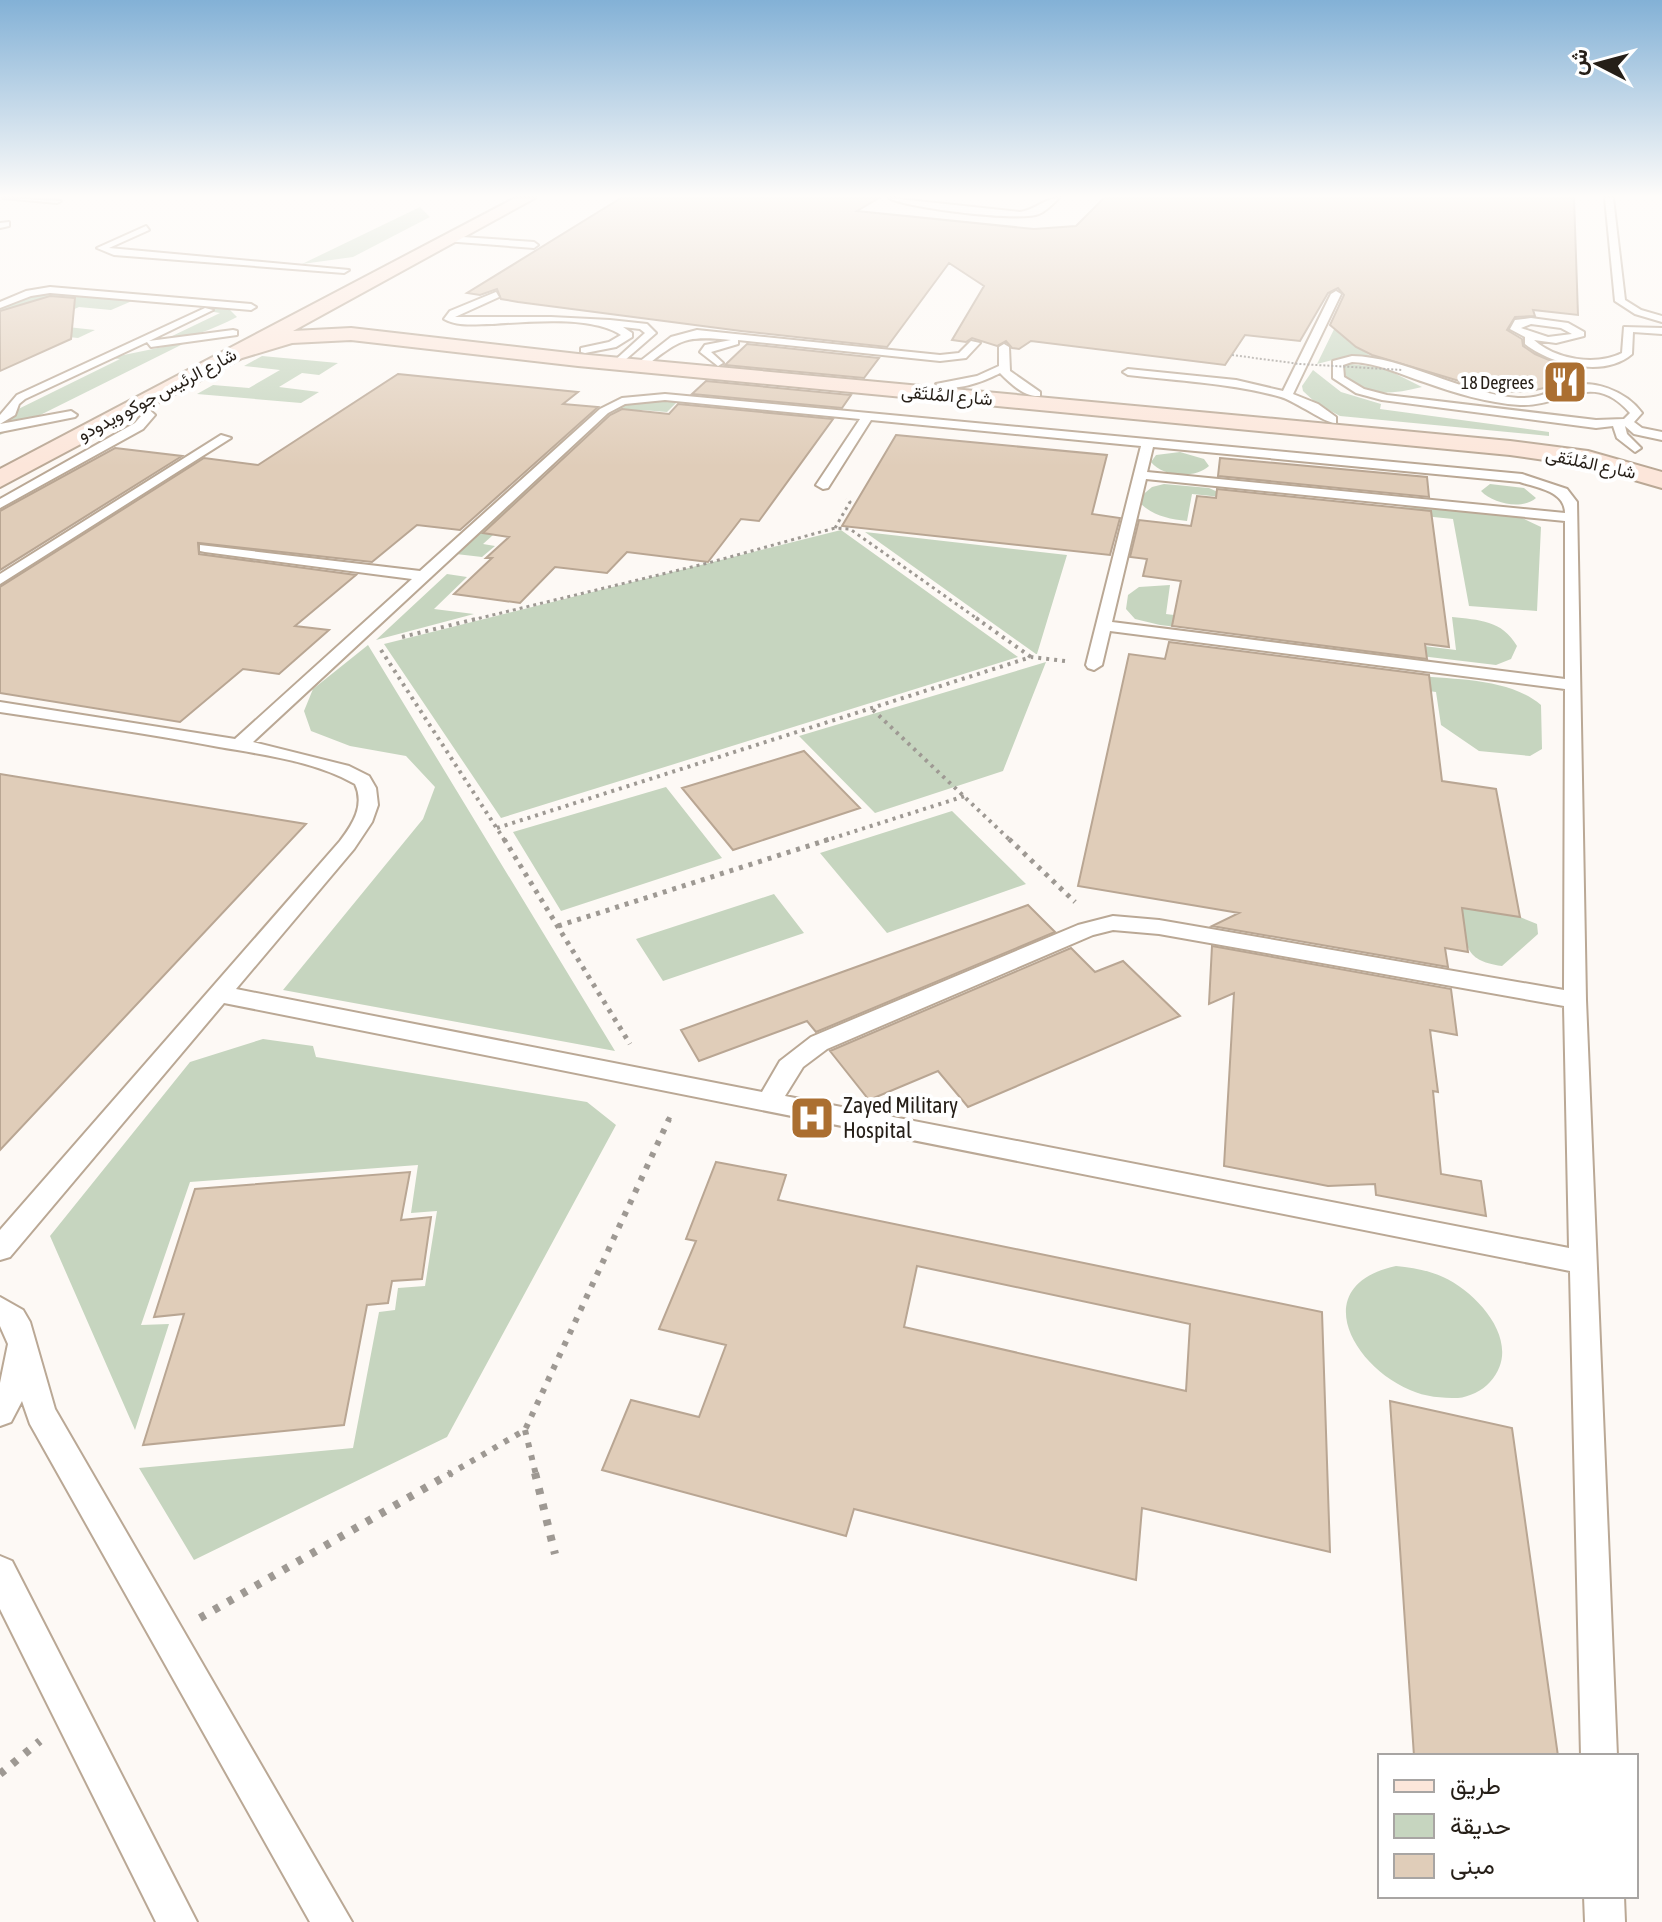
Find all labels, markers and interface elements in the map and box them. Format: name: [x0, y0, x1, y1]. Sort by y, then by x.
north arrow: [1558, 24, 1638, 104]
text: ش: [1564, 47, 1593, 77]
street label: شارع الرئيس جوكو ويدودو: [74, 343, 241, 447]
restaurant icon: 18 Degrees: [1541, 358, 1589, 406]
place label: 18 Degrees: [1461, 372, 1534, 393]
street label: شارع المُلتَقى: [900, 381, 994, 411]
street label: شارع المُلتَقى: [1544, 443, 1638, 485]
place label: Zayed Military Hospital: [843, 1092, 958, 1143]
hospital icon: Zayed Military Hospital: [788, 1094, 836, 1142]
legend: [1378, 1754, 1638, 1898]
text: طريق: [1450, 1772, 1501, 1801]
text: حديقة: [1450, 1812, 1511, 1840]
text: مبنى: [1450, 1852, 1495, 1880]

